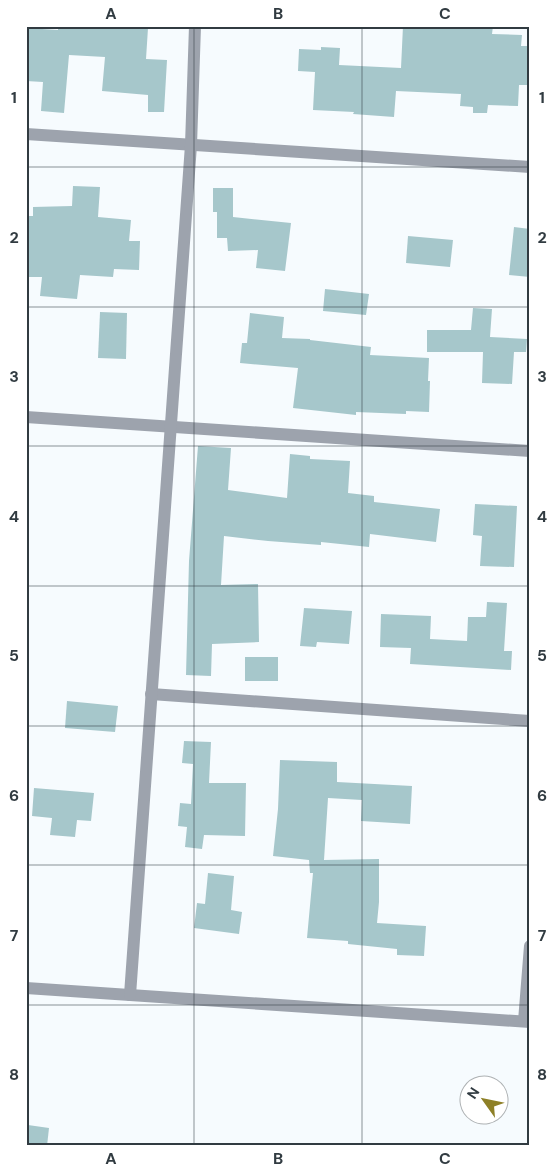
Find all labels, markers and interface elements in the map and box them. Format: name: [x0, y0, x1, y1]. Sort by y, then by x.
text: A: [105, 3, 117, 24]
text: B: [273, 3, 283, 24]
text: C: [439, 3, 451, 24]
text: 1: [11, 87, 17, 108]
text: 1: [539, 87, 545, 108]
text: 2: [9, 227, 19, 248]
text: 2: [537, 227, 547, 248]
text: 3: [9, 366, 19, 387]
text: 3: [537, 366, 547, 387]
text: 4: [9, 506, 19, 527]
text: 4: [537, 506, 547, 527]
text: 5: [9, 645, 19, 666]
text: 5: [537, 645, 547, 666]
text: 6: [9, 785, 19, 806]
text: 6: [537, 785, 547, 806]
text: 7: [10, 925, 19, 946]
text: 7: [538, 925, 547, 946]
text: 8: [9, 1064, 19, 1085]
text: 8: [537, 1064, 547, 1085]
north arrow: [458, 1074, 508, 1124]
text: N: [463, 1084, 483, 1102]
text: A: [105, 1148, 117, 1169]
text: B: [273, 1148, 283, 1169]
text: C: [439, 1148, 451, 1169]

